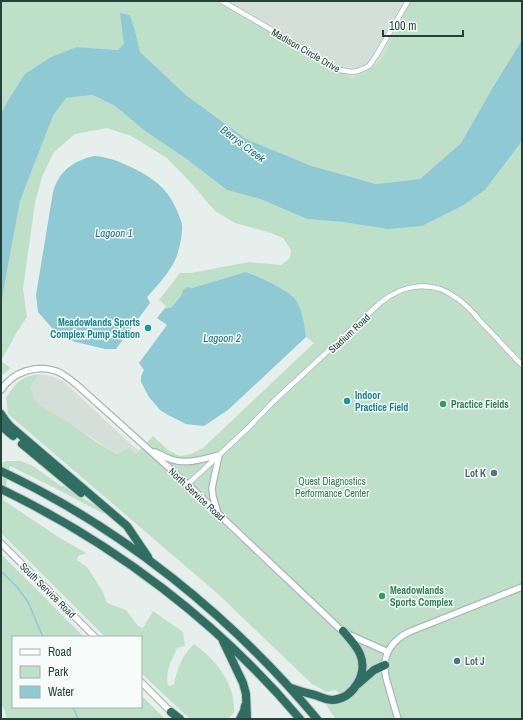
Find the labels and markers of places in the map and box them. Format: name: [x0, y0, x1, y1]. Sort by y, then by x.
place label: Meadowlands Sports Complex Pump Station: [50, 316, 140, 341]
marker: Meadowlands Sports Complex Pump Station: [143, 323, 153, 333]
place label: Indoor Practice Field: [355, 389, 408, 414]
marker: Indoor Practice Field: [342, 396, 352, 406]
place label: Practice Fields: [451, 398, 509, 411]
marker: Practice Fields: [438, 399, 448, 409]
place label: Lot K: [465, 467, 486, 480]
marker: Lot K: [489, 468, 499, 478]
place label: Meadowlands Sports Complex: [390, 584, 453, 609]
marker: Meadowlands Sports Complex: [377, 591, 387, 601]
place label: Lot J: [465, 655, 485, 668]
marker: Lot J: [452, 656, 462, 666]

